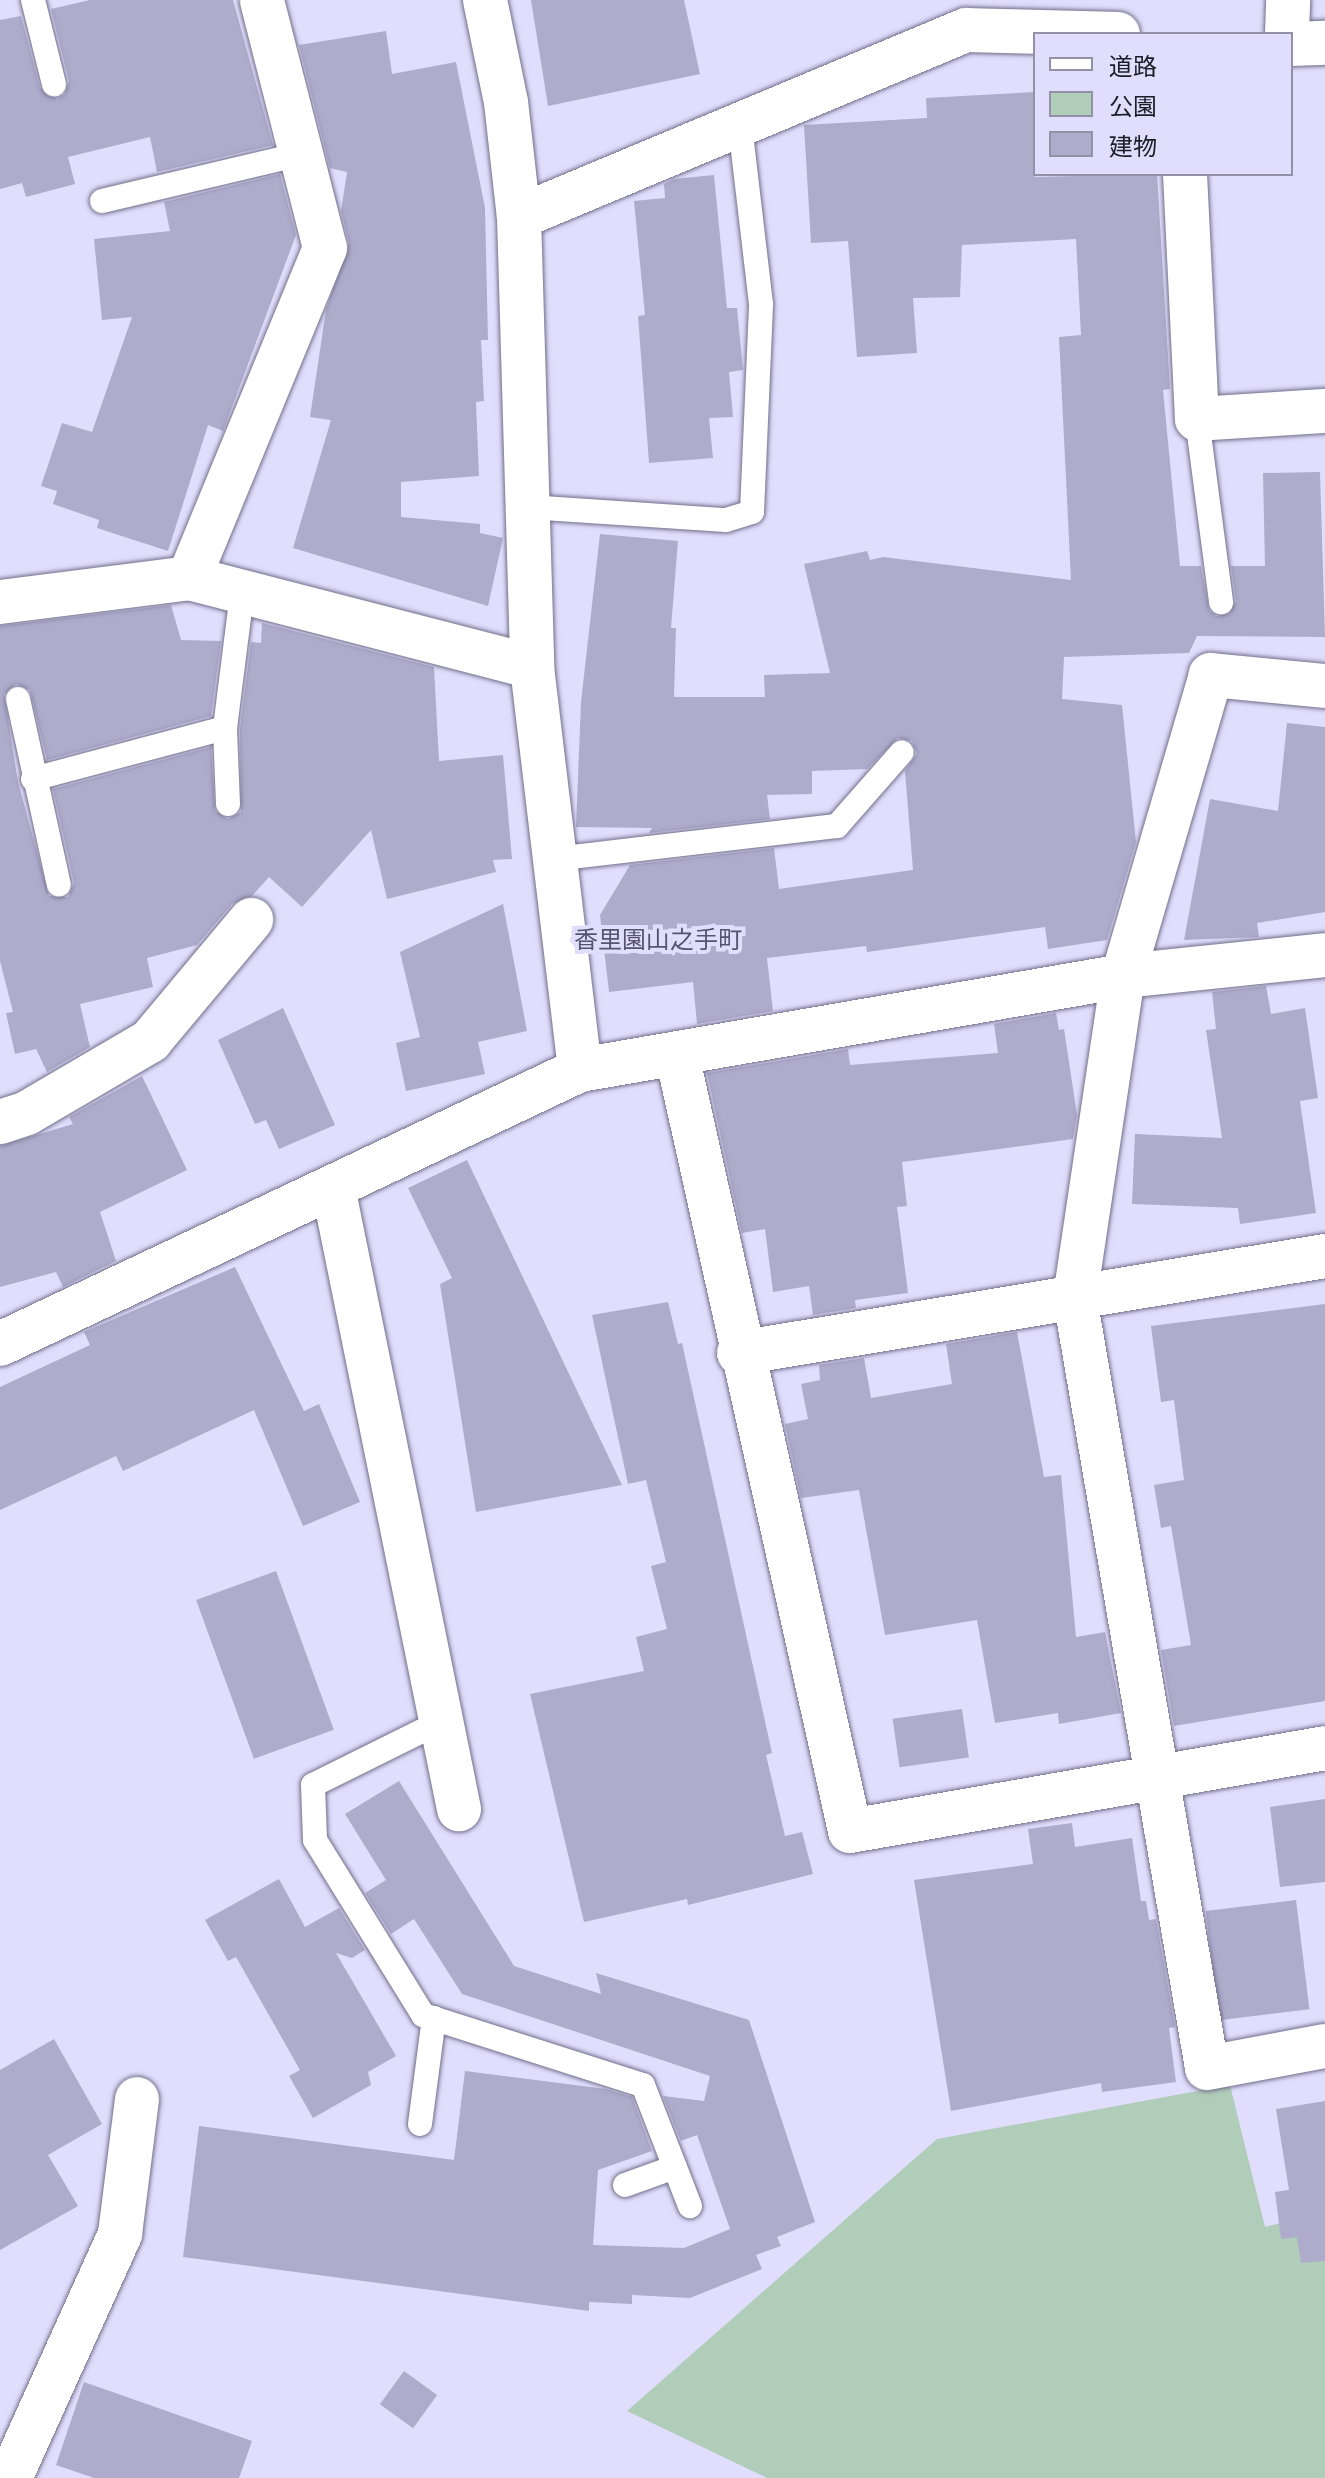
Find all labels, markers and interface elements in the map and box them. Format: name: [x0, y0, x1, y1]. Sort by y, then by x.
legend: [1033, 32, 1293, 176]
text: 道路: [1109, 52, 1157, 81]
text: 公園: [1109, 92, 1157, 121]
text: 建物: [1109, 132, 1157, 161]
district label: 香里園山之手町: [574, 926, 742, 954]

